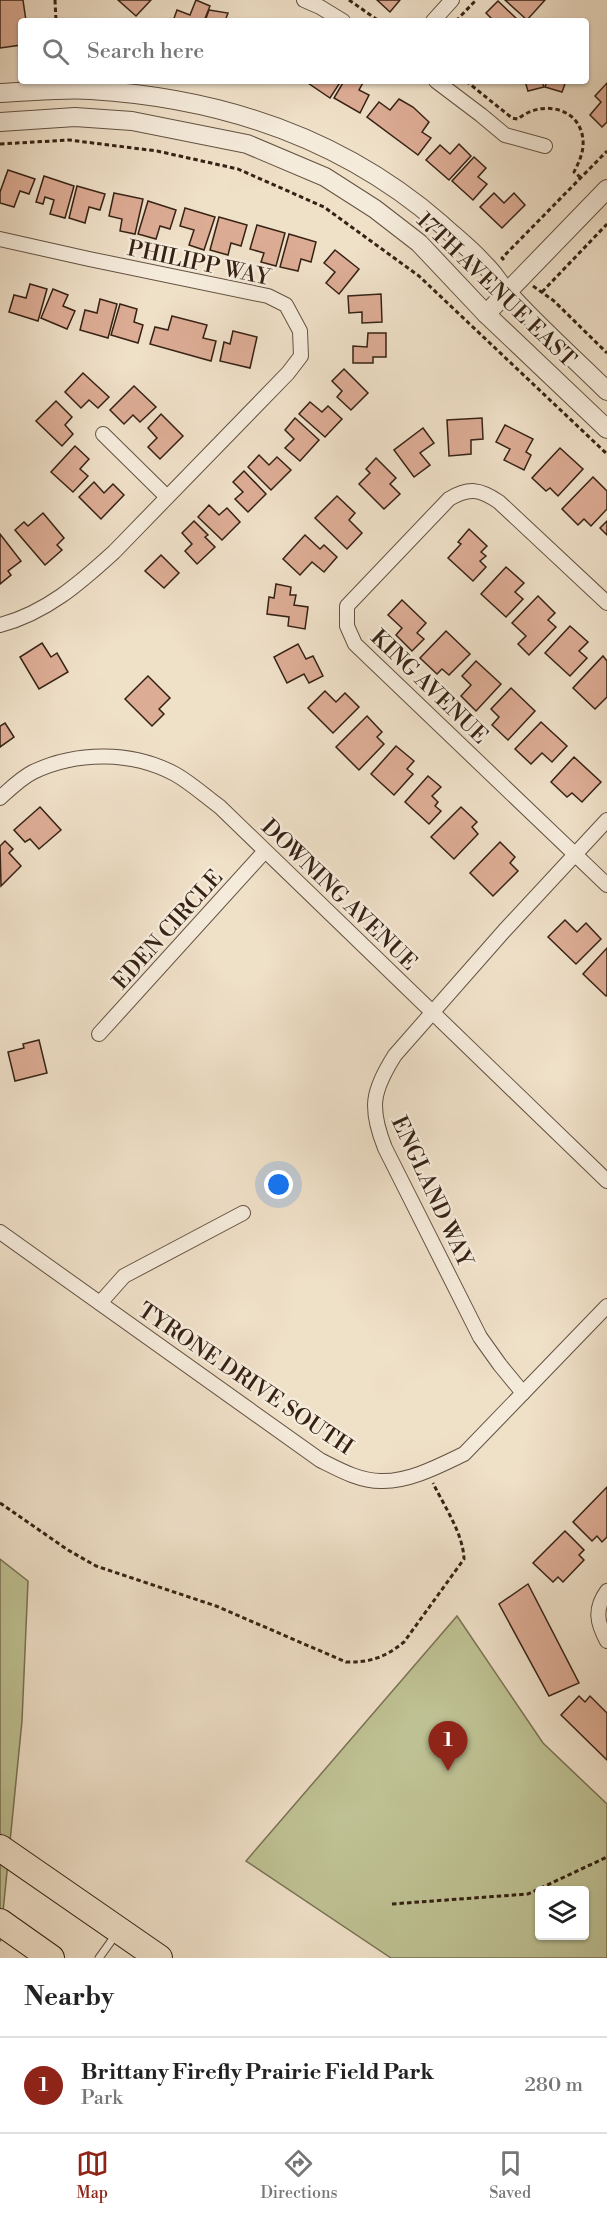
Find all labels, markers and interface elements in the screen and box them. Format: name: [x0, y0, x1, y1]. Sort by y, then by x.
search box: [18, 18, 589, 84]
icon: search: [39, 35, 72, 68]
text: Search here: [87, 38, 204, 65]
street label: 17TH AVENUE EAST: [411, 207, 581, 373]
street label: PHILIPP WAY: [125, 235, 274, 292]
street label: KING AVENUE: [365, 624, 493, 750]
street label: DOWNING AVENUE: [255, 814, 422, 976]
street label: EDEN CIRCLE: [107, 865, 229, 995]
street label: ENGLAND WAY: [385, 1112, 479, 1273]
your location: [264, 1170, 293, 1199]
street label: TYRONE DRIVE SOUTH: [133, 1297, 358, 1461]
pin: 1: [428, 1722, 468, 1771]
map controls: [535, 1886, 589, 1940]
button: layers: [535, 1886, 589, 1940]
text: Nearby: [24, 1981, 114, 2013]
text: Brittany Firefly Prairie Field Park: [81, 2059, 434, 2086]
text: 1: [39, 2073, 48, 2098]
text: 280 m: [524, 2073, 583, 2098]
text: Park: [81, 2086, 123, 2111]
tab: Map: [76, 2147, 109, 2203]
tab: Directions: [260, 2147, 338, 2203]
tab: Saved: [489, 2147, 531, 2203]

